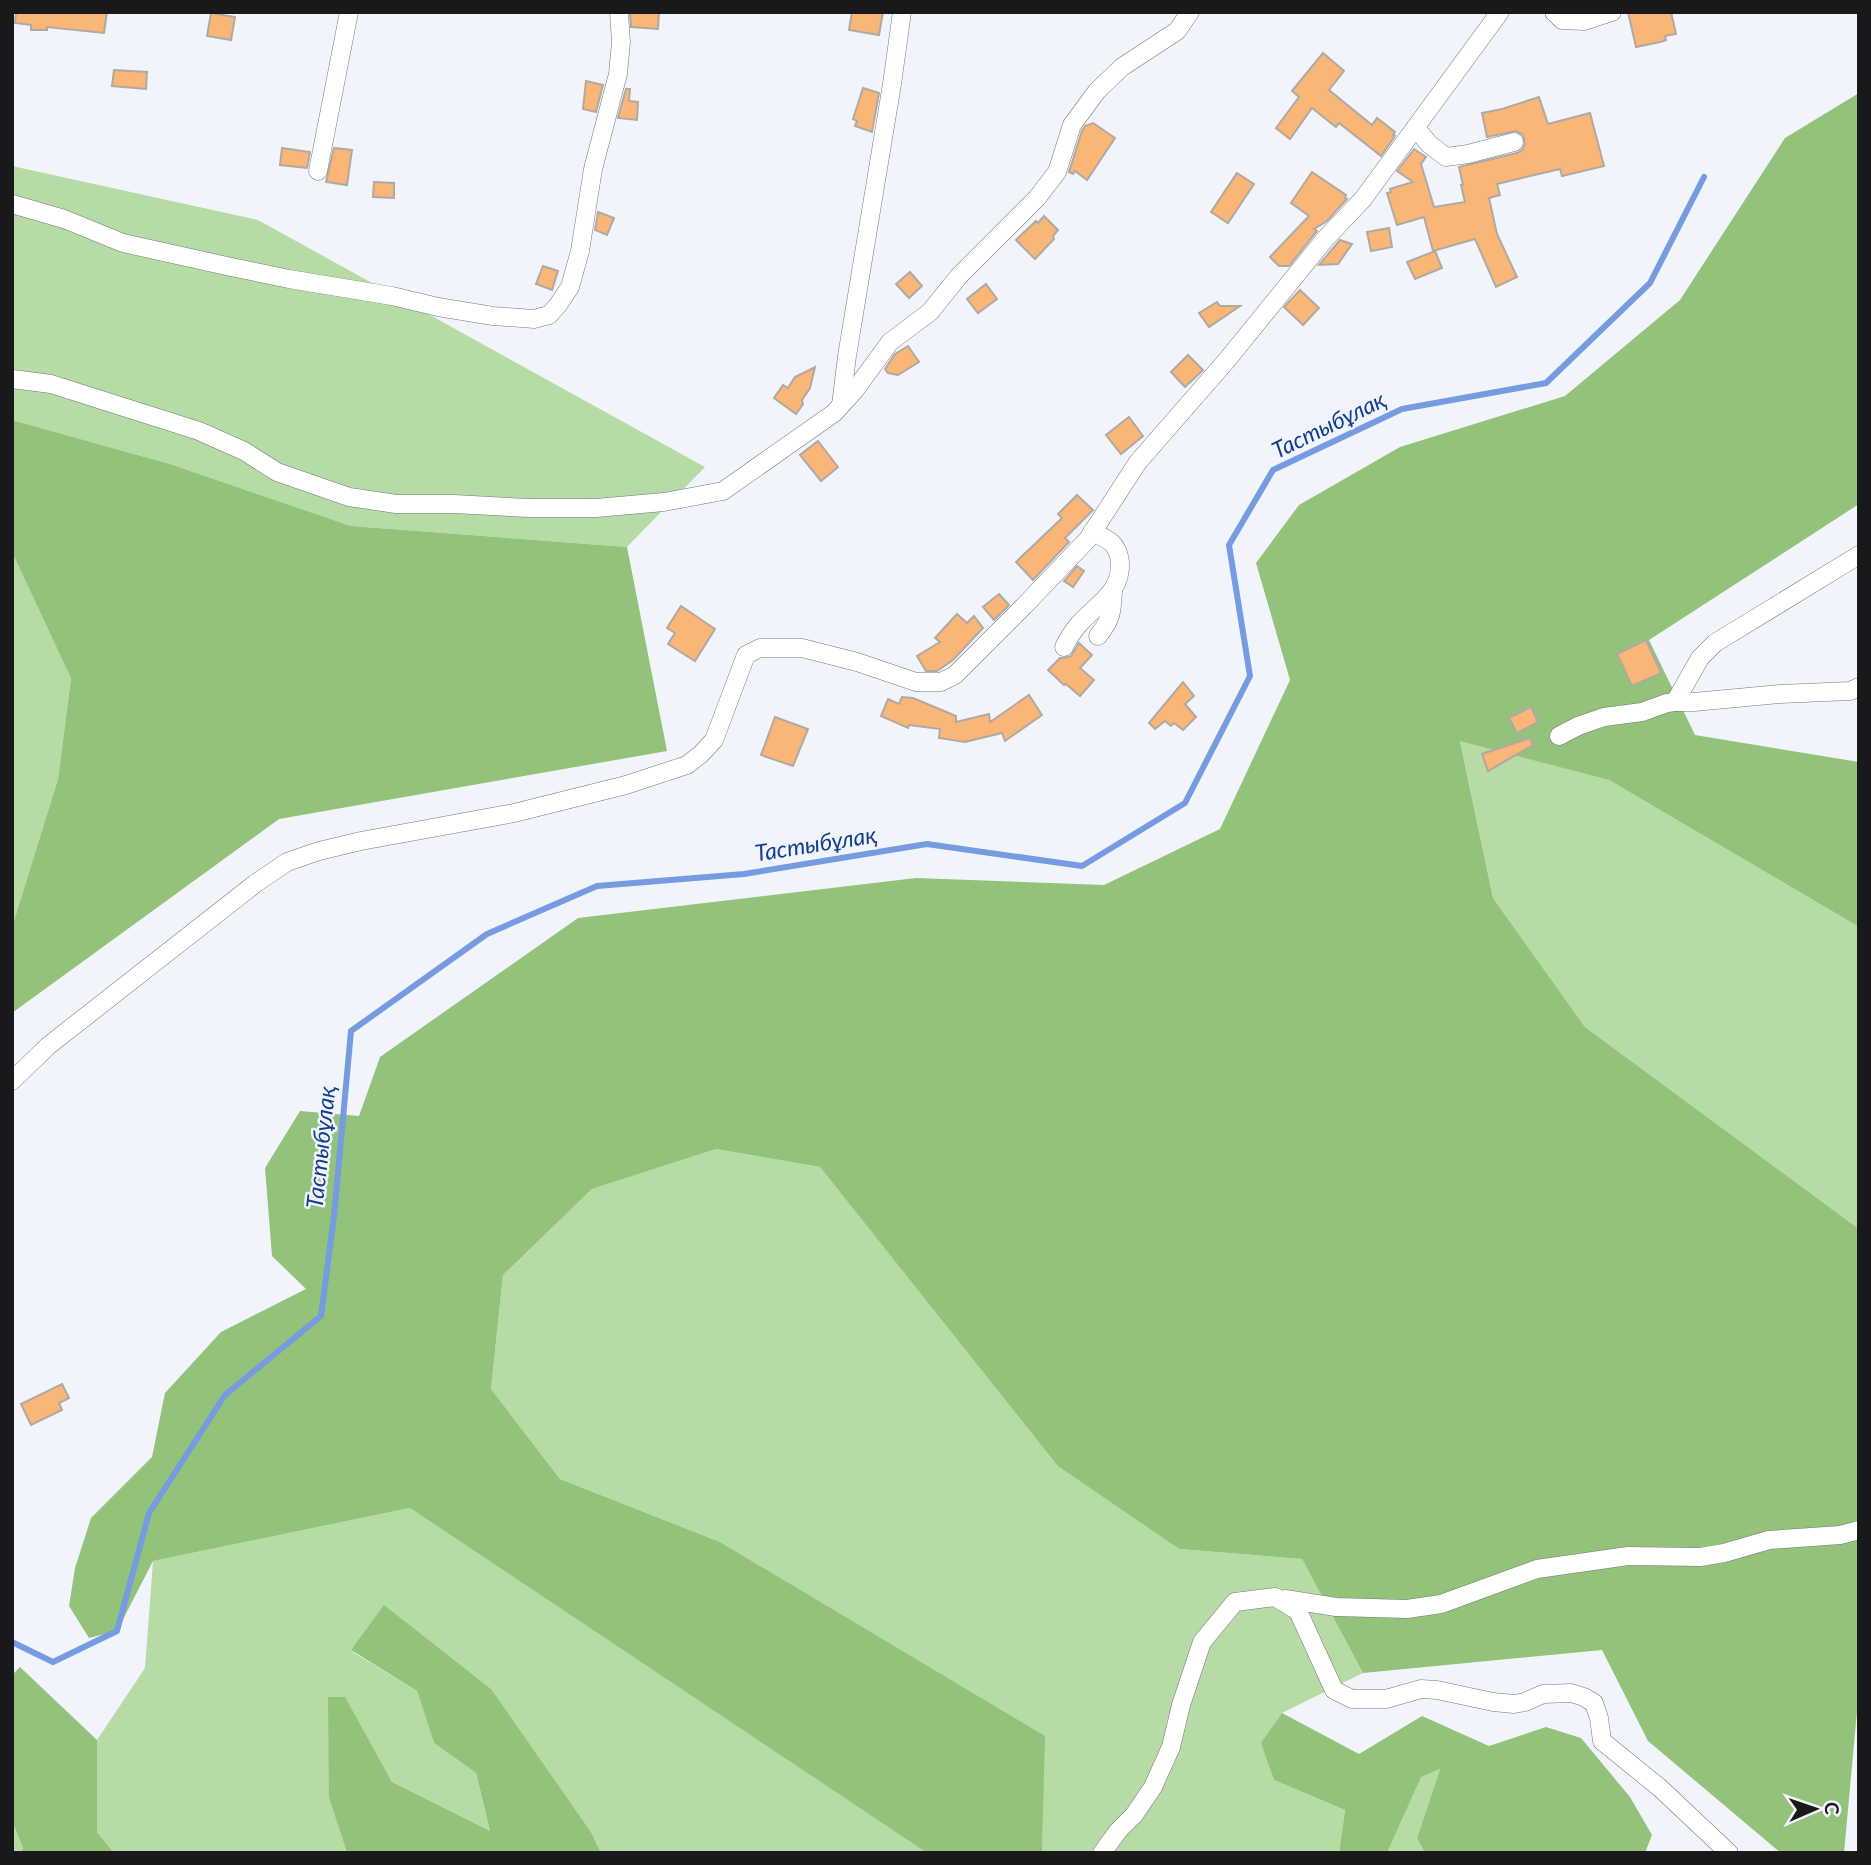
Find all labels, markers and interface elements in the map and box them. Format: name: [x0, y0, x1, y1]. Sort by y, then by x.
water label: Тастыбұлақ: [1267, 384, 1390, 464]
water label: Тастыбұлақ: [753, 820, 879, 866]
water label: Тастыбұлақ: [300, 1084, 340, 1210]
north arrow: [1780, 1774, 1850, 1844]
text: С: [1821, 1802, 1844, 1815]

